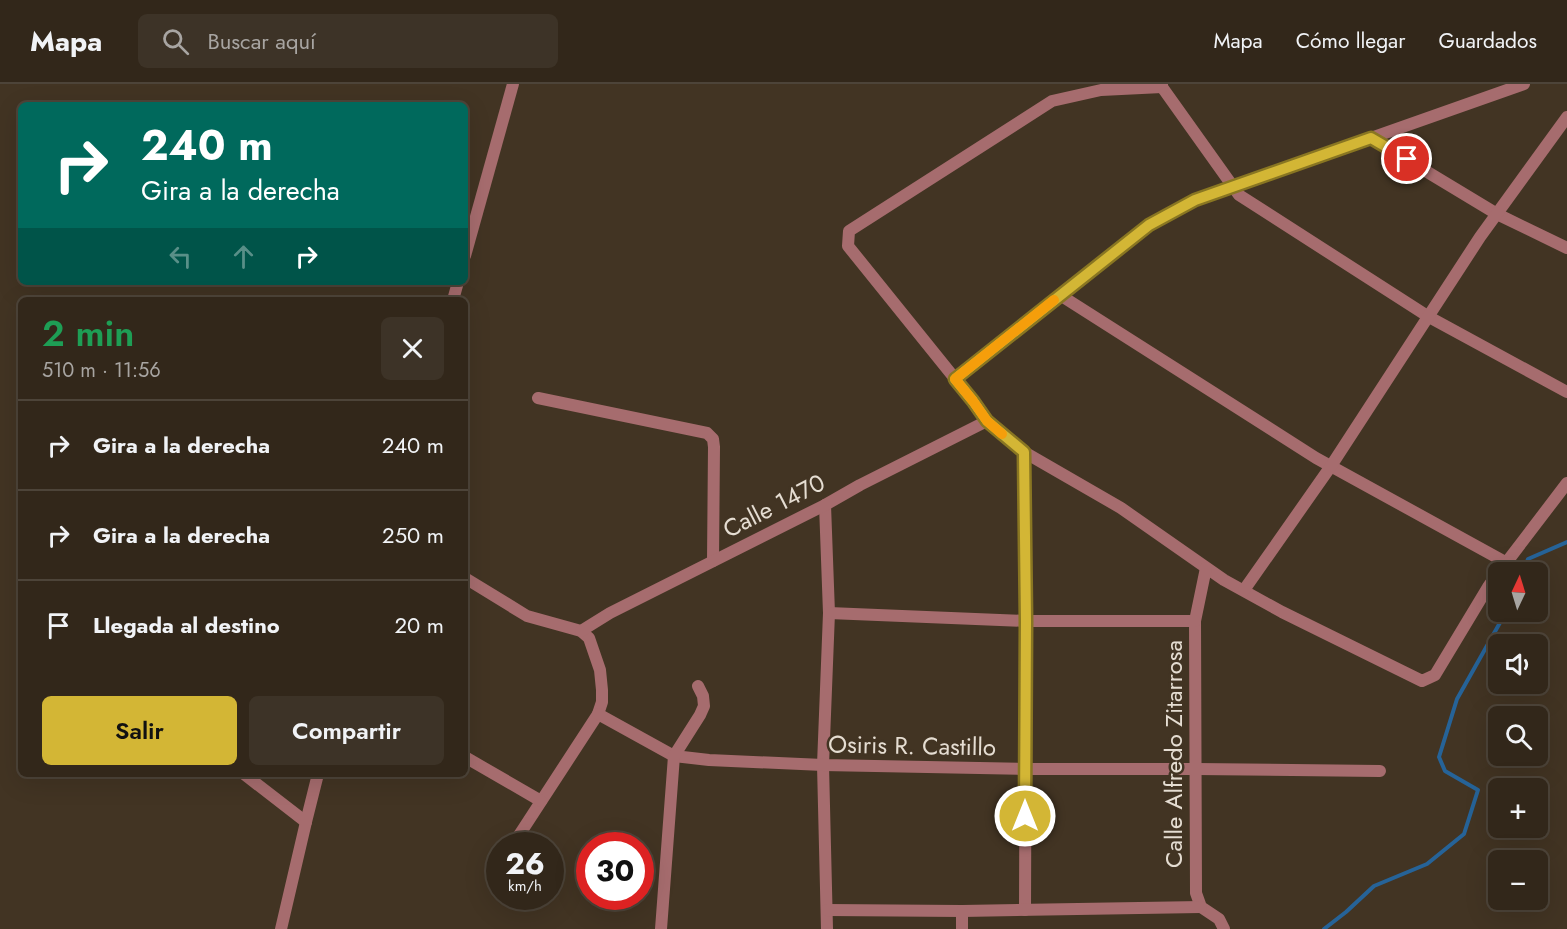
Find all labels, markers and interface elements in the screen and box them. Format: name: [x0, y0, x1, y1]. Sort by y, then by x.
search box: [138, 14, 558, 68]
text: Mapa: [30, 21, 102, 62]
icon: search: [159, 25, 192, 58]
text: Buscar aquí: [207, 25, 316, 57]
text: Mapa: [1213, 26, 1263, 56]
text: Cómo llegar: [1296, 26, 1405, 56]
text: Guardados: [1438, 26, 1537, 56]
text: 240 m: [141, 115, 273, 176]
icon: right: [42, 126, 120, 204]
pin: [1381, 133, 1432, 184]
icon: arrive: [1390, 142, 1423, 175]
text: Gira a la derecha: [141, 171, 340, 210]
icon: left: [164, 240, 197, 273]
icon: ahead: [227, 240, 260, 273]
icon: right: [290, 240, 323, 273]
text: 2 min: [42, 307, 134, 359]
button: close: [381, 317, 444, 380]
text: 510 m · 11:56: [42, 356, 161, 385]
icon: right: [42, 429, 75, 462]
text: Gira a la derecha: [93, 429, 270, 461]
text: 240 m: [382, 429, 444, 461]
street label: Calle 1470: [717, 465, 831, 546]
icon: right: [42, 519, 75, 552]
text: Gira a la derecha: [93, 519, 270, 551]
text: 250 m: [382, 519, 444, 551]
north arrow: [1488, 562, 1548, 622]
map controls: [1488, 562, 1548, 910]
icon: arrive: [42, 609, 75, 642]
text: Llegada al destino: [93, 609, 280, 641]
text: 20 m: [395, 609, 444, 641]
button: sound: [1488, 634, 1548, 694]
street label: Calle Alfredo Zitarrosa: [1156, 640, 1191, 868]
button: Salir: [42, 696, 237, 765]
button: Compartir: [249, 696, 444, 765]
button: search: [1488, 706, 1548, 766]
street label: Osiris R. Castillo: [828, 727, 996, 764]
button: +: [1488, 778, 1548, 838]
position arrow: [993, 784, 1057, 848]
speed limit sign: 30: [576, 832, 654, 910]
text: 26: [505, 842, 545, 885]
button: −: [1488, 850, 1548, 910]
text: km/h: [508, 875, 542, 897]

